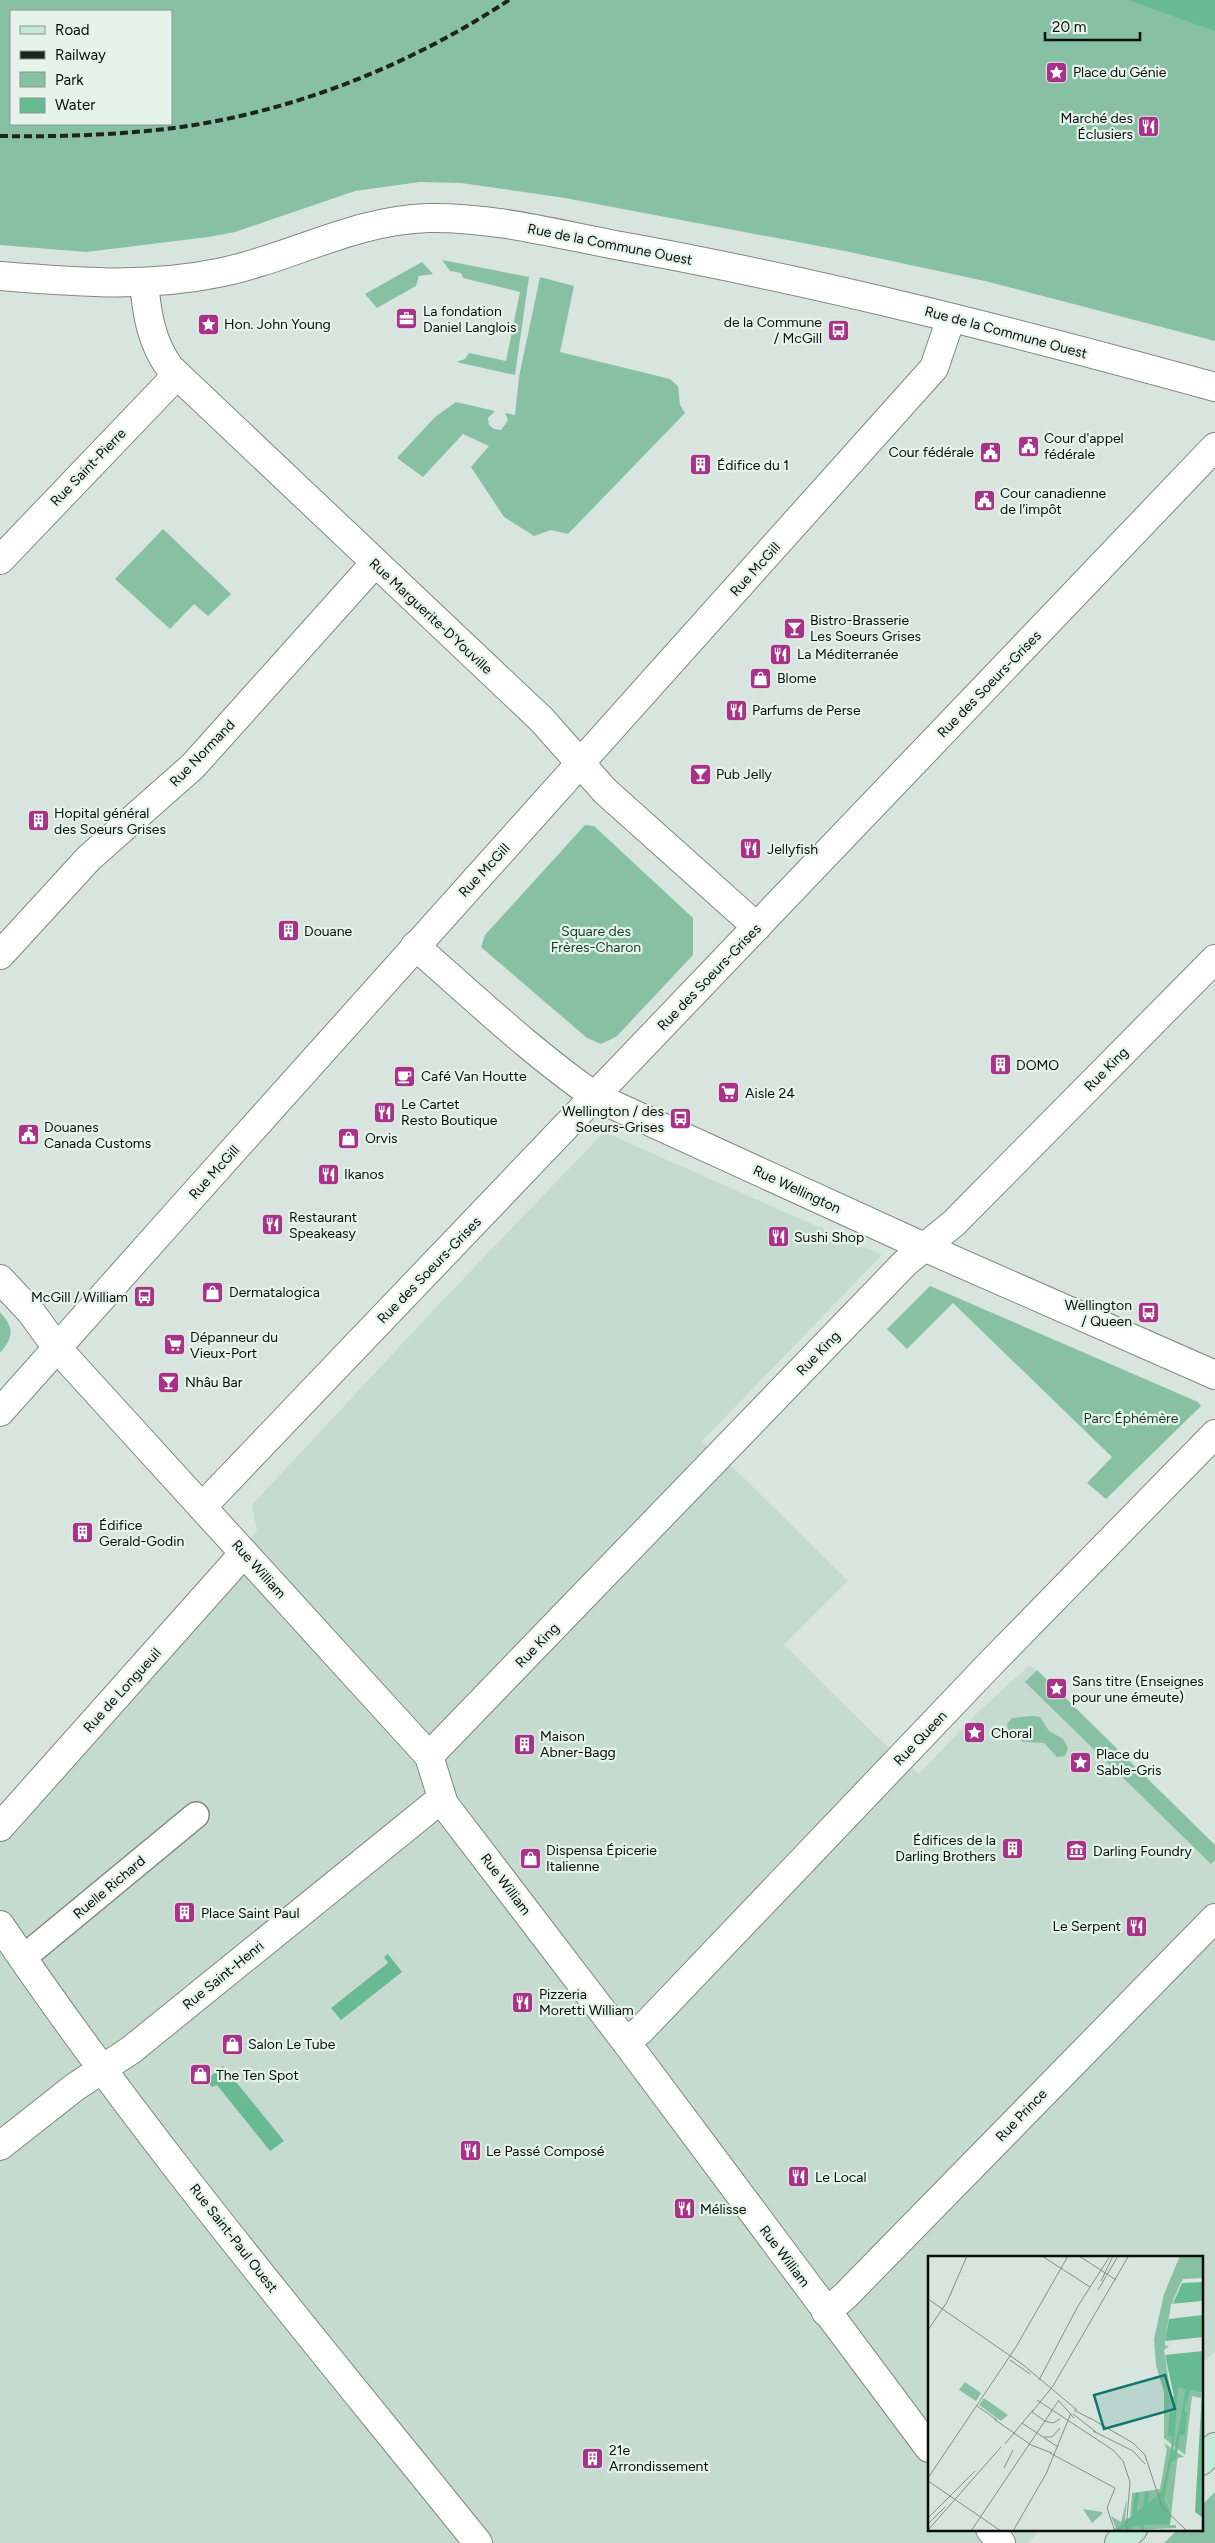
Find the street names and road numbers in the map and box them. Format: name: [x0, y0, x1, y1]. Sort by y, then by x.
street label: Rue de la Commune Ouest: [526, 220, 694, 269]
street label: Rue de la Commune Ouest: [923, 303, 1089, 362]
street label: Rue Saint-Pierre: [47, 425, 130, 510]
street label: Rue McGill: [727, 539, 784, 600]
street label: Rue Marguerite-D'Youville: [366, 555, 496, 678]
street label: Rue des Soeurs-Grises: [934, 627, 1045, 741]
street label: Rue Normand: [166, 716, 238, 790]
street label: Rue McGill: [455, 840, 513, 901]
street label: Rue des Soeurs-Grises: [654, 920, 765, 1034]
street label: Rue King: [1081, 1044, 1132, 1095]
street label: Rue McGill: [186, 1142, 243, 1203]
street label: Rue Wellington: [750, 1162, 844, 1217]
street label: Rue des Soeurs-Grises: [374, 1213, 485, 1327]
street label: Rue King: [793, 1327, 844, 1379]
street label: Rue William: [228, 1537, 289, 1602]
street label: Rue King: [512, 1619, 563, 1671]
street label: Rue de Longueuil: [80, 1645, 165, 1736]
street label: Rue Queen: [890, 1707, 951, 1769]
street label: Rue William: [477, 1850, 534, 1919]
street label: Ruelle Richard: [70, 1852, 149, 1922]
street label: Rue Saint-Henri: [179, 1937, 267, 2013]
street label: Rue Prince: [992, 2085, 1051, 2145]
street label: Rue Saint-Paul Ouest: [186, 2181, 281, 2296]
street label: Rue William: [756, 2222, 813, 2291]

